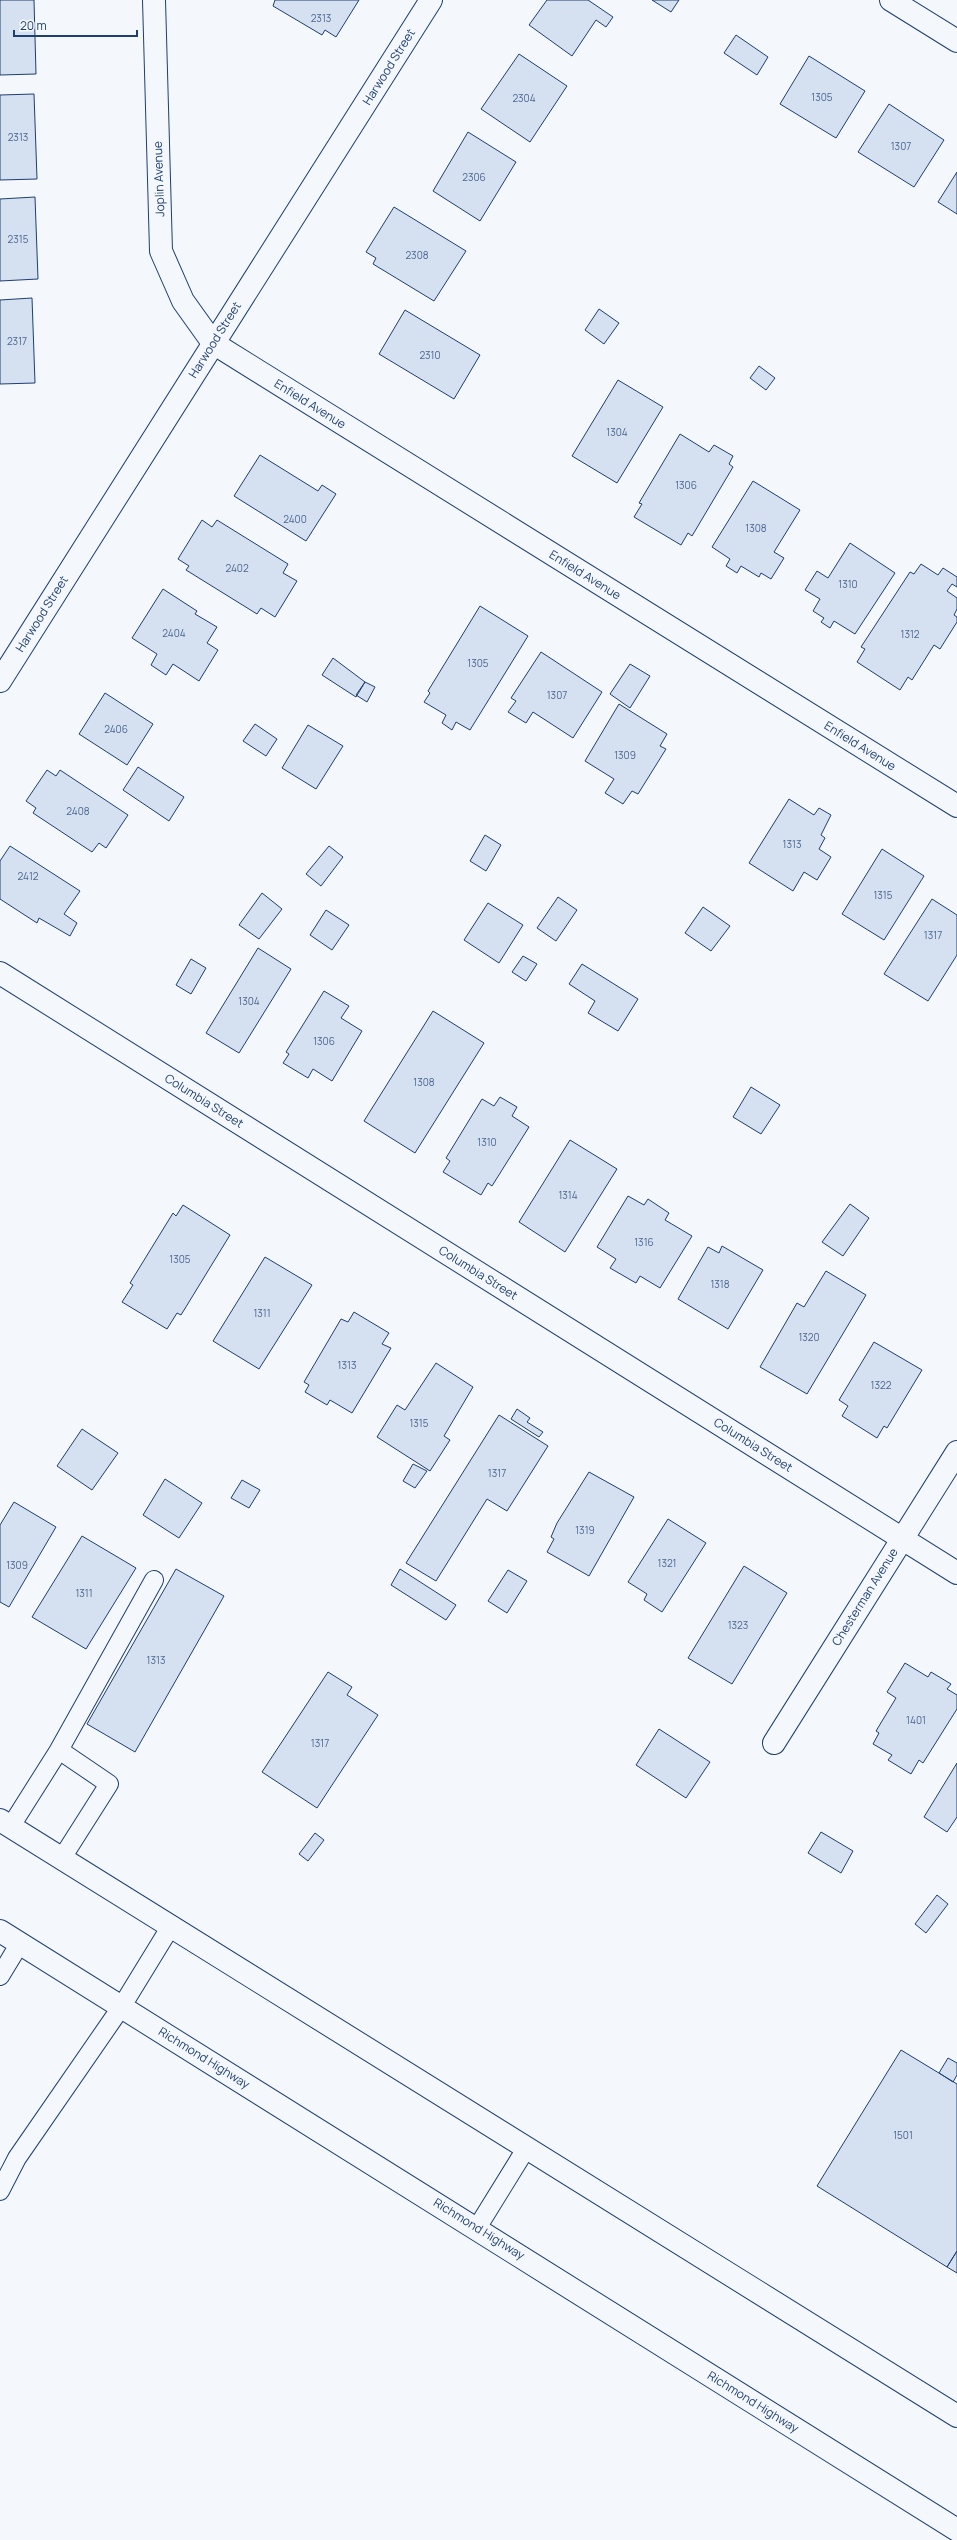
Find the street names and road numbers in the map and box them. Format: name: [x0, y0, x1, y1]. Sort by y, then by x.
street label: Harwood Street: [358, 25, 419, 108]
street label: Joplin Avenue: [149, 141, 168, 217]
street label: Harwood Street: [184, 298, 245, 381]
street label: Enfield Avenue: [271, 375, 349, 432]
street label: Enfield Avenue: [546, 546, 624, 603]
street label: Harwood Street: [11, 572, 72, 655]
street label: Enfield Avenue: [821, 717, 899, 774]
street label: Columbia Street: [162, 1070, 247, 1132]
street label: Columbia Street: [436, 1242, 521, 1304]
street label: Columbia Street: [711, 1414, 796, 1476]
street label: Chesterman Avenue: [828, 1545, 902, 1649]
street label: Richmond Highway: [155, 2023, 254, 2093]
street label: Richmond Highway: [430, 2194, 529, 2264]
street label: Richmond Highway: [704, 2367, 803, 2437]

